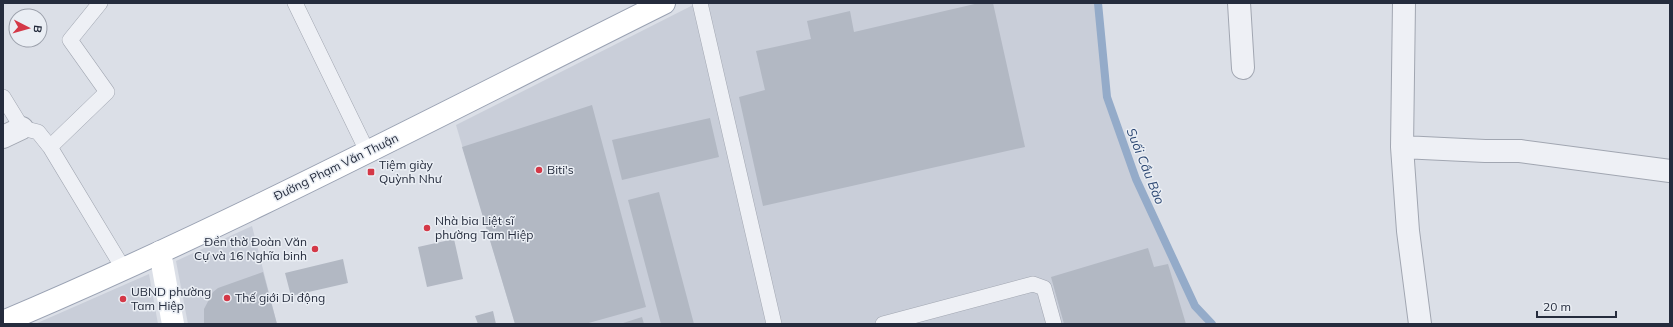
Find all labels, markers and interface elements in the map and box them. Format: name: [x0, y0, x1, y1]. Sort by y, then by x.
north arrow: [8, 8, 48, 48]
text: B: [31, 25, 45, 34]
water label: Suối Cầu Bào: [1123, 125, 1169, 207]
street label: Đường Phạm Văn Thuận: [271, 130, 401, 203]
place label: Tiệm giày Quỳnh Như: [379, 157, 443, 186]
place label: Biti's: [547, 162, 574, 177]
marker: Biti's: [534, 165, 544, 175]
marker: Tiệm giày Quỳnh Như: [366, 167, 376, 177]
place label: Nhà bia Liệt sĩ phường Tam Hiệp: [435, 213, 533, 242]
marker: Nhà bia Liệt sĩ phường Tam Hiệp: [422, 223, 432, 233]
place label: Đền thờ Đoàn Văn Cự và 16 Nghĩa binh: [194, 234, 307, 263]
marker: Đền thờ Đoàn Văn Cự và 16 Nghĩa binh: [310, 244, 320, 254]
place label: UBND phường Tam Hiệp: [131, 284, 211, 313]
place label: Thế giới Di động: [235, 290, 325, 305]
marker: Thế giới Di động: [222, 293, 232, 303]
scale bar: [1537, 293, 1616, 319]
marker: UBND phường Tam Hiệp: [118, 294, 128, 304]
text: 20 m: [1543, 299, 1571, 314]

